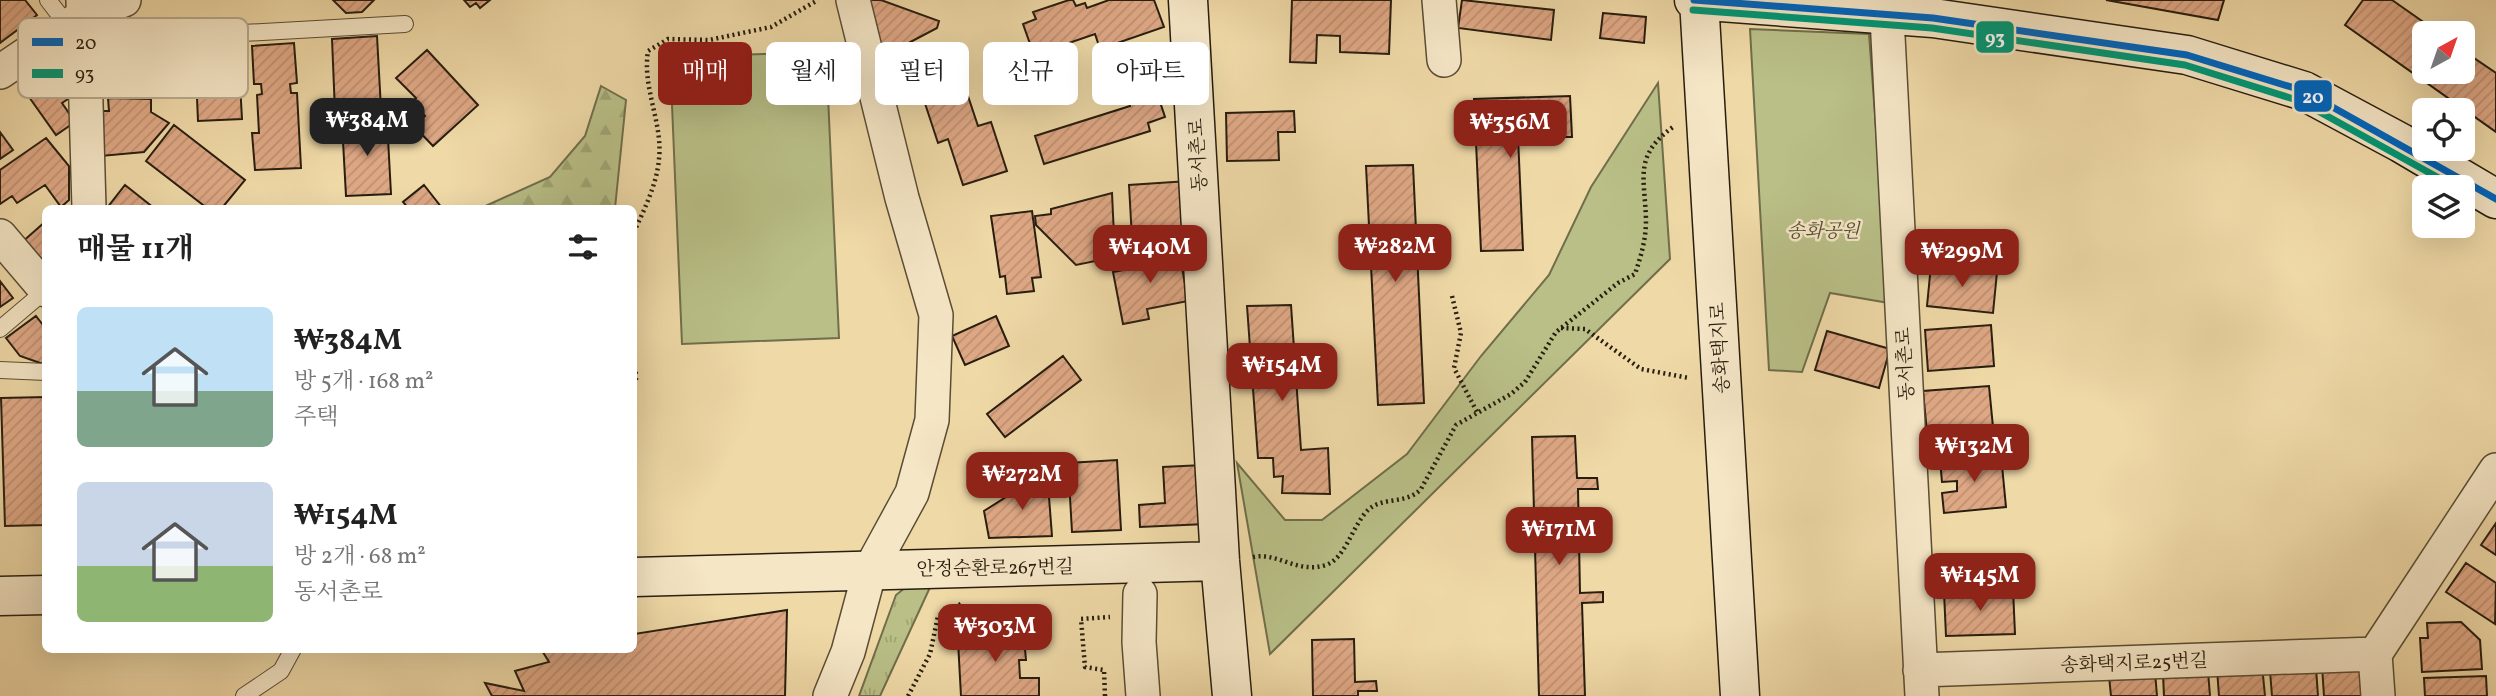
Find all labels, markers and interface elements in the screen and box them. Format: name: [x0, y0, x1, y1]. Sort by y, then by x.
legend: [18, 18, 248, 98]
line badge: 93: [1975, 20, 2015, 54]
north arrow: [2412, 21, 2474, 84]
map controls: [2412, 21, 2475, 238]
text: 93: [1985, 26, 2005, 52]
text: 20: [75, 31, 96, 57]
chip: 매매: [658, 42, 752, 105]
chip: 월세: [766, 42, 861, 105]
chip: 필터: [875, 42, 969, 105]
chip: 신규: [983, 42, 1078, 105]
chip: 아파트: [1092, 42, 1209, 105]
text: 93: [75, 62, 94, 88]
line badge: 20: [2293, 79, 2333, 113]
text: 20: [2302, 85, 2324, 111]
button: locate: [2412, 98, 2475, 161]
pin: ₩384M: [318, 99, 416, 158]
pin: ₩356M: [1461, 100, 1559, 160]
text: ₩384M: [326, 105, 408, 137]
text: ₩356M: [1470, 107, 1550, 139]
street label: 동서촌로: [1184, 118, 1214, 192]
button: layers: [2412, 175, 2475, 238]
park label: 송화공원: [1786, 219, 1861, 245]
pin: ₩282M: [1346, 224, 1444, 284]
pin: ₩140M: [1101, 226, 1199, 285]
icon: filters: [564, 228, 602, 266]
text: 매물 11개: [77, 229, 194, 271]
pin: ₩299M: [1913, 230, 2011, 289]
text: ₩282M: [1354, 231, 1436, 263]
text: ₩140M: [1109, 232, 1191, 264]
text: ₩299M: [1921, 236, 2003, 268]
street label: 송화택지로: [1706, 301, 1736, 394]
text: ₩384M: [294, 320, 402, 362]
street label: 동서촌로: [1891, 327, 1921, 401]
icon: home: [133, 335, 217, 419]
pin: ₩154M: [1233, 344, 1331, 403]
text: ₩154M: [1242, 350, 1322, 382]
text: 방 5개 · 168 m²: [294, 366, 434, 398]
text: 주택: [294, 402, 338, 434]
pin: ₩132M: [1925, 424, 2023, 484]
text: ₩132M: [1935, 431, 2013, 463]
pin: ₩272M: [973, 452, 1071, 512]
text: ₩272M: [982, 459, 1062, 491]
text: ₩154M: [294, 495, 397, 537]
pin: ₩171M: [1510, 508, 1608, 567]
icon: home: [133, 510, 217, 594]
text: ₩171M: [1522, 514, 1596, 546]
text: 방 2개 · 68 m²: [294, 541, 426, 573]
pin: ₩145M: [1931, 554, 2029, 613]
street label: 안정순환로267번길: [916, 555, 1074, 583]
text: ₩145M: [1941, 560, 2020, 592]
text: 동서촌로: [294, 577, 383, 609]
pin: ₩303M: [946, 604, 1044, 664]
text: ₩303M: [954, 611, 1036, 643]
street label: 송화택지로25번길: [2060, 648, 2208, 680]

